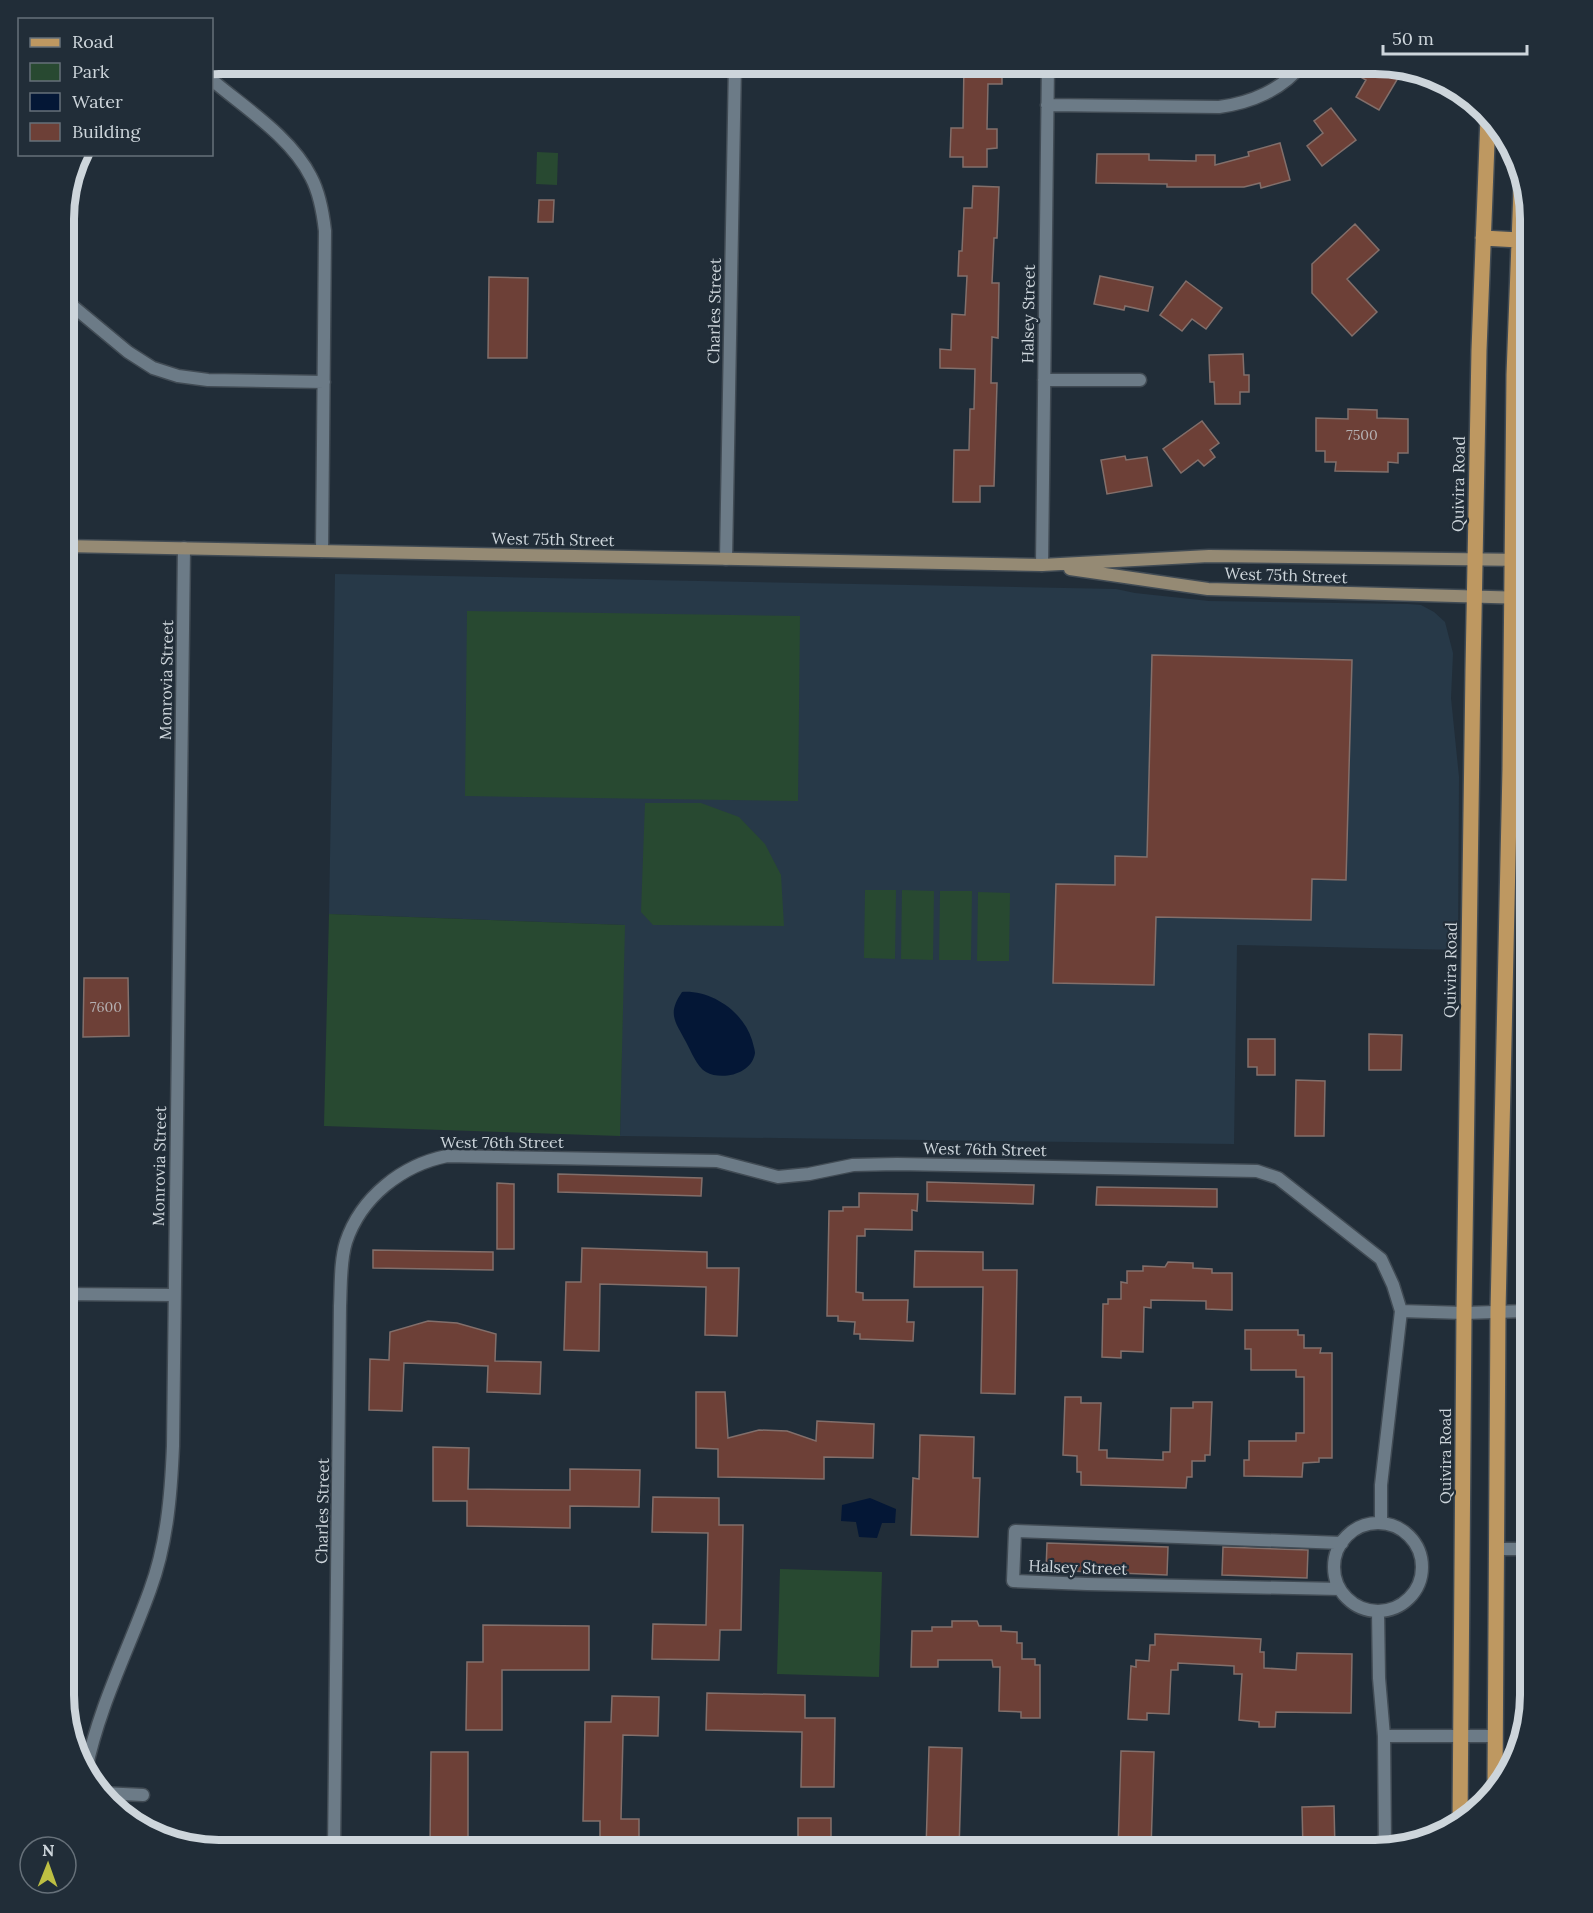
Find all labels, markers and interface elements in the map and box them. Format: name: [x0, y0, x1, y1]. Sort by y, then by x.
legend: [18, 18, 213, 156]
scale bar: [1383, 18, 1527, 56]
text: 50 m: [1392, 27, 1434, 50]
text: Road: [72, 30, 114, 53]
text: Park: [72, 60, 110, 83]
text: Water: [72, 90, 123, 113]
text: Building: [72, 120, 142, 143]
street label: Charles Street: [703, 257, 725, 364]
street label: Halsey Street: [1017, 264, 1039, 364]
house number: 7500: [1346, 426, 1378, 444]
street label: Quivira Road: [1447, 436, 1469, 532]
street label: West 75th Street: [491, 528, 616, 550]
street label: West 75th Street: [1224, 563, 1349, 587]
street label: Monrovia Street: [155, 619, 177, 740]
street label: Quivira Road: [1439, 922, 1461, 1018]
house number: 7600: [90, 998, 122, 1016]
street label: Monrovia Street: [148, 1105, 170, 1226]
street label: West 76th Street: [440, 1132, 565, 1152]
street label: West 76th Street: [923, 1138, 1048, 1160]
street label: Quivira Road: [1435, 1408, 1455, 1504]
street label: Charles Street: [311, 1457, 333, 1564]
street label: Halsey Street: [1028, 1555, 1129, 1579]
north arrow: [18, 1835, 78, 1895]
text: N: [42, 1840, 55, 1860]

